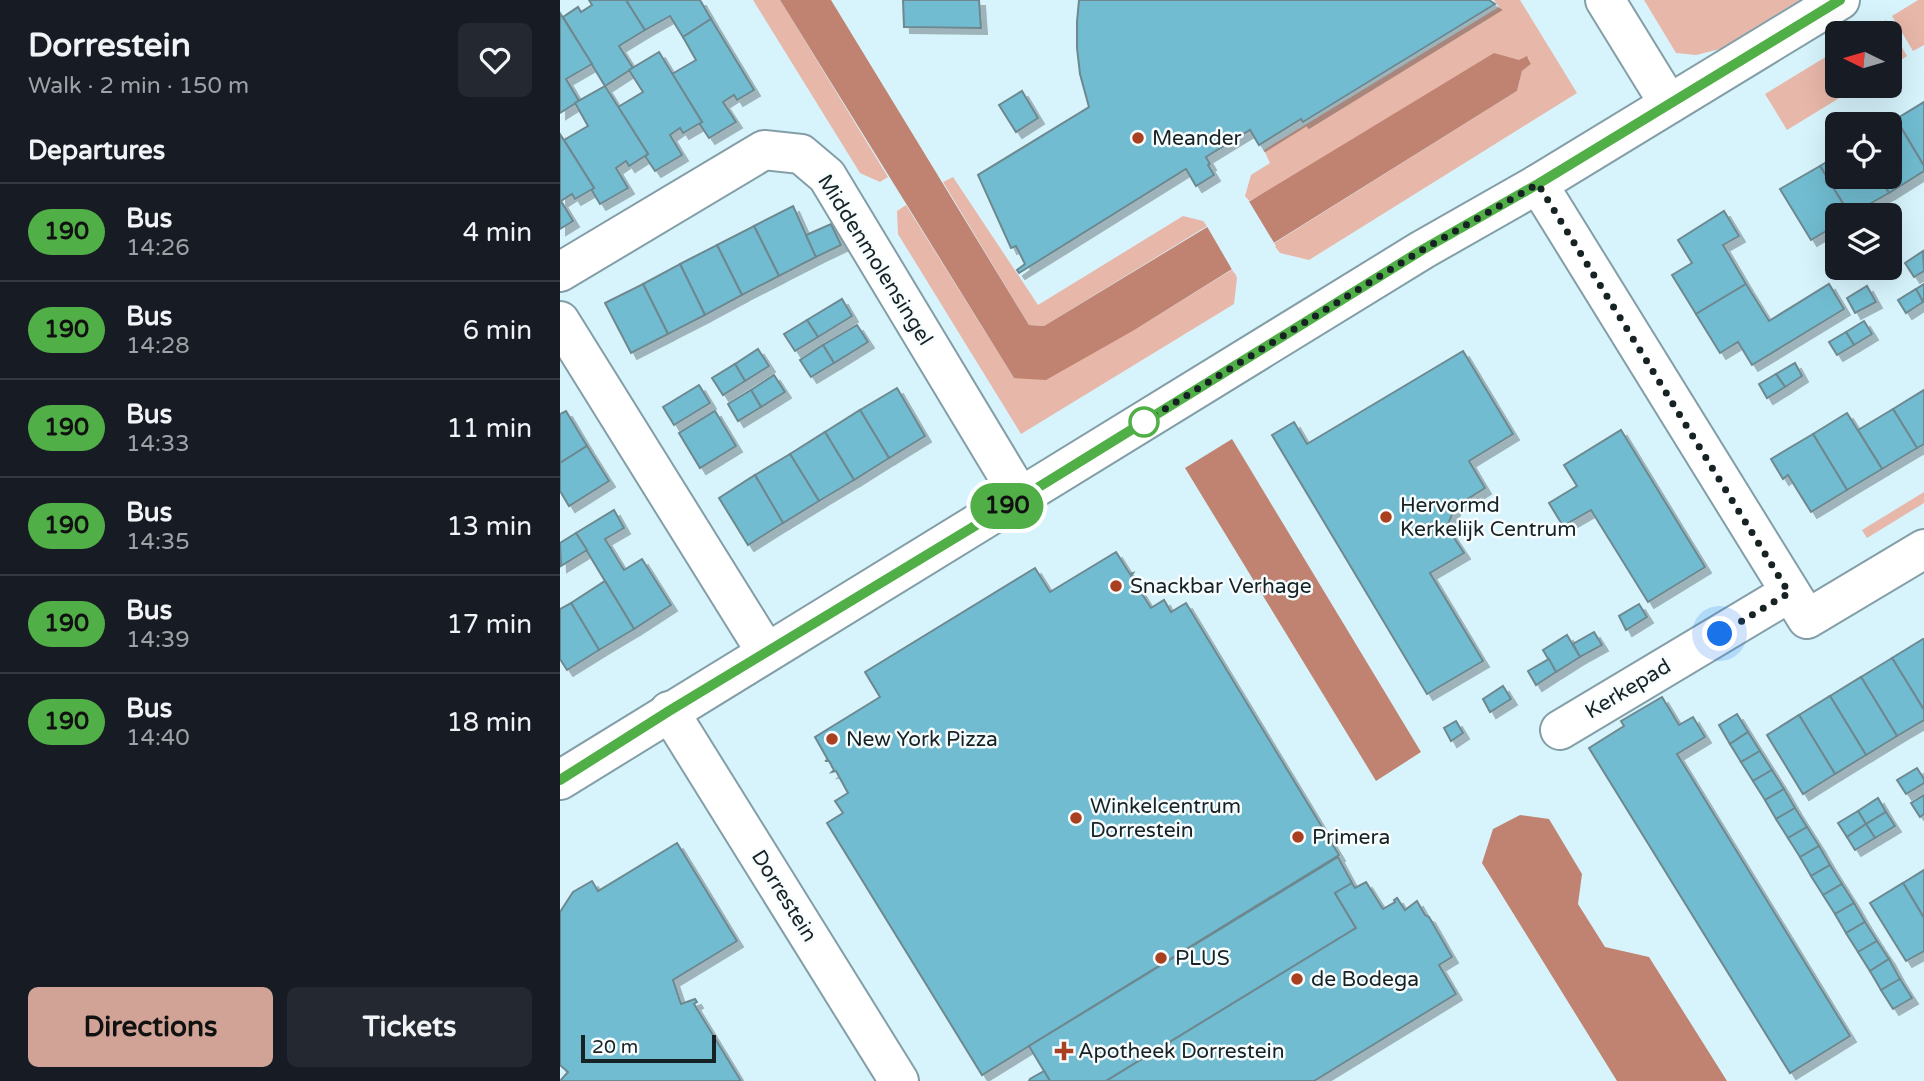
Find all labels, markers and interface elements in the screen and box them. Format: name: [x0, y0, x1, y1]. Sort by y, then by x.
north arrow: [1825, 21, 1902, 98]
map controls: [1825, 21, 1902, 280]
button: heart: [458, 23, 532, 97]
text: Dorrestein: [28, 26, 191, 65]
text: Walk · 2 min · 150 m: [28, 72, 249, 100]
button: locate: [1825, 112, 1902, 189]
place label: Meander: [1152, 126, 1242, 151]
marker: Meander: [1130, 130, 1146, 146]
text: Departures: [28, 135, 165, 166]
street label: Middenmolensingel: [812, 170, 938, 350]
text: Bus: [126, 203, 172, 234]
button: layers: [1825, 203, 1902, 280]
text: 190: [44, 217, 89, 246]
text: 4 min: [463, 217, 532, 248]
text: 14:26: [126, 234, 190, 262]
text: Bus: [126, 301, 172, 332]
text: 190: [44, 315, 89, 344]
text: 6 min: [463, 315, 532, 346]
text: 14:28: [126, 332, 190, 360]
text: Bus: [126, 399, 172, 430]
unlabelled marker: [1129, 407, 1159, 437]
text: 190: [44, 413, 89, 442]
text: 11 min: [446, 413, 532, 444]
text: 14:33: [126, 430, 190, 458]
line badge: 190: [967, 483, 1047, 529]
text: 190: [984, 491, 1030, 520]
place label: Hervormd Kerkelijk Centrum: [1400, 493, 1577, 542]
text: Bus: [126, 497, 172, 528]
marker: Hervormd Kerkelijk Centrum: [1378, 509, 1394, 525]
text: 190: [44, 511, 89, 540]
text: 13 min: [446, 511, 532, 542]
text: 14:35: [126, 528, 190, 556]
place label: Snackbar Verhage: [1130, 574, 1312, 599]
marker: Snackbar Verhage: [1108, 578, 1124, 594]
text: Bus: [126, 595, 172, 626]
text: 190: [44, 609, 89, 638]
text: 17 min: [446, 609, 532, 640]
your location: [1702, 616, 1737, 651]
text: 14:39: [126, 626, 190, 654]
street label: Kerkepad: [1581, 654, 1675, 724]
text: Bus: [126, 693, 172, 724]
text: 190: [44, 707, 89, 736]
text: 18 min: [446, 707, 532, 738]
text: 14:40: [126, 724, 190, 752]
place label: New York Pizza: [846, 727, 998, 752]
marker: New York Pizza: [824, 731, 840, 747]
place label: Winkelcentrum Dorrestein: [1090, 794, 1241, 843]
marker: Winkelcentrum Dorrestein: [1068, 810, 1084, 826]
place label: Primera: [1312, 825, 1390, 850]
marker: Primera: [1290, 829, 1306, 845]
street label: Dorrestein: [746, 845, 822, 947]
place label: PLUS: [1175, 946, 1230, 971]
marker: PLUS: [1153, 950, 1169, 966]
place label: de Bodega: [1311, 967, 1419, 992]
marker: de Bodega: [1289, 971, 1305, 987]
button: Directions: [28, 987, 273, 1067]
button: Tickets: [287, 987, 532, 1067]
scale bar: [581, 1032, 716, 1064]
text: 20 m: [592, 1036, 638, 1058]
place label: Apotheek Dorrestein: [1078, 1039, 1285, 1064]
marker: Apotheek Dorrestein: [1056, 1043, 1072, 1059]

